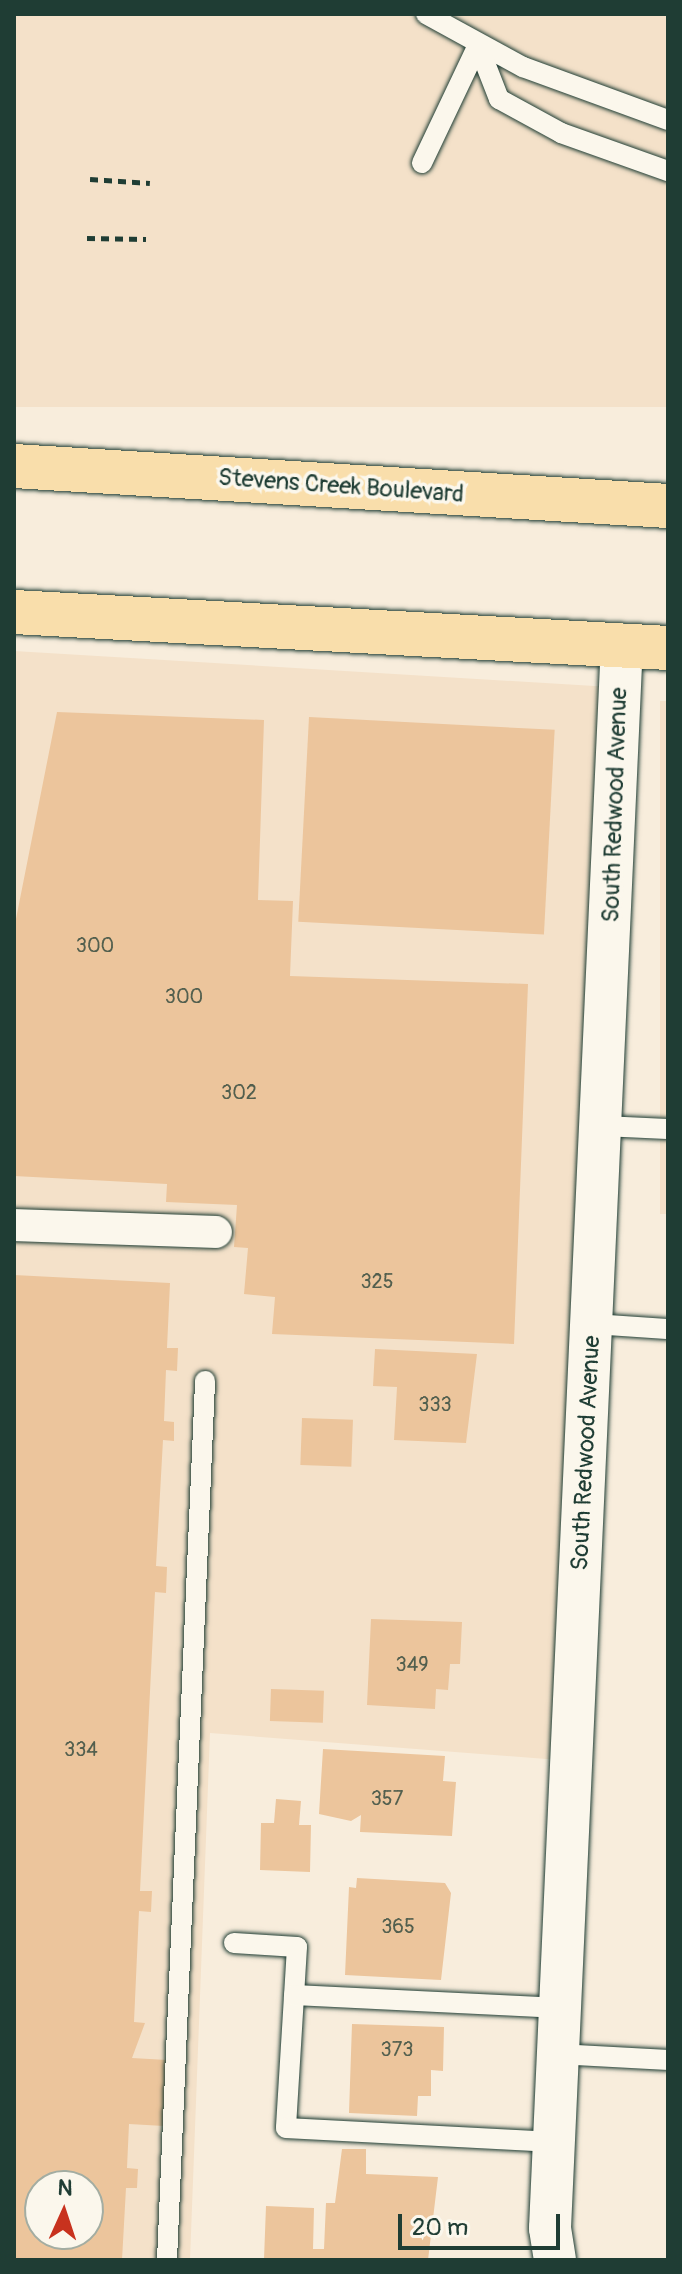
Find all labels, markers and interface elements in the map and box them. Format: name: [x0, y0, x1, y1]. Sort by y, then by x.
street label: Stevens Creek Boulevard: [217, 463, 465, 509]
street label: South Redwood Avenue: [597, 687, 633, 923]
house number: 300: [76, 933, 114, 957]
house number: 300: [165, 984, 203, 1008]
house number: 302: [221, 1080, 257, 1104]
house number: 325: [360, 1269, 394, 1293]
street label: South Redwood Avenue: [565, 1335, 607, 1571]
house number: 333: [418, 1392, 452, 1416]
house number: 349: [395, 1652, 429, 1676]
house number: 334: [64, 1737, 98, 1761]
house number: 357: [371, 1786, 403, 1810]
house number: 365: [381, 1914, 415, 1938]
house number: 373: [381, 2037, 413, 2061]
north arrow: [24, 2170, 104, 2250]
text: N: [57, 2174, 73, 2202]
scale bar: [402, 2198, 564, 2248]
text: 20 m: [412, 2213, 468, 2242]

